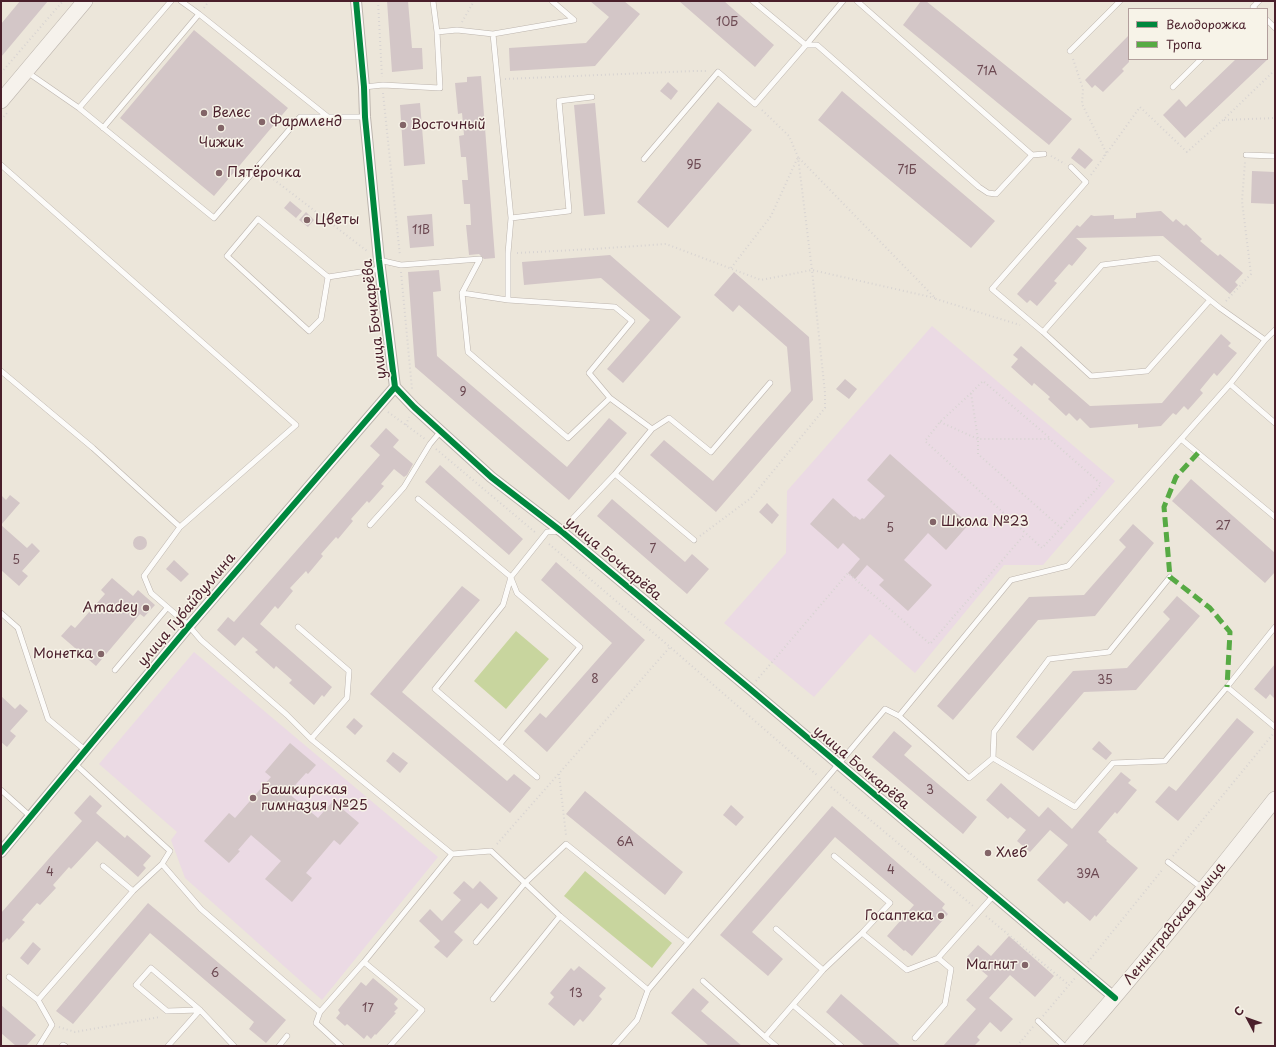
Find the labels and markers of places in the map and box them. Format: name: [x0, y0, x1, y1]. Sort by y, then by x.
place label: Велес: [212, 105, 250, 121]
marker: Велес: [199, 108, 209, 118]
place label: Фармленд: [270, 114, 342, 130]
marker: Фармленд: [257, 117, 267, 127]
place label: Восточный: [411, 117, 486, 133]
marker: Восточный: [398, 120, 408, 130]
marker: Чижик: [216, 123, 226, 133]
place label: Чижик: [198, 135, 244, 151]
place label: Пятёрочка: [227, 165, 301, 181]
marker: Пятёрочка: [214, 168, 224, 178]
place label: Цветы: [315, 212, 359, 228]
marker: Цветы: [302, 215, 312, 225]
place label: Школа №23: [941, 514, 1029, 530]
marker: Школа №23: [928, 517, 938, 527]
place label: Amadey: [83, 600, 138, 616]
marker: Amadey: [141, 603, 151, 613]
place label: Монетка: [33, 646, 93, 662]
marker: Монетка: [96, 649, 106, 659]
place label: Башкирская гимназия №25: [261, 782, 368, 814]
marker: Башкирская гимназия №25: [248, 793, 258, 803]
place label: Хлеб: [996, 845, 1027, 861]
marker: Хлеб: [983, 848, 993, 858]
place label: Госаптека: [865, 908, 933, 924]
marker: Госаптека: [936, 911, 946, 921]
place label: Магнит: [966, 957, 1017, 973]
marker: Магнит: [1020, 960, 1030, 970]

